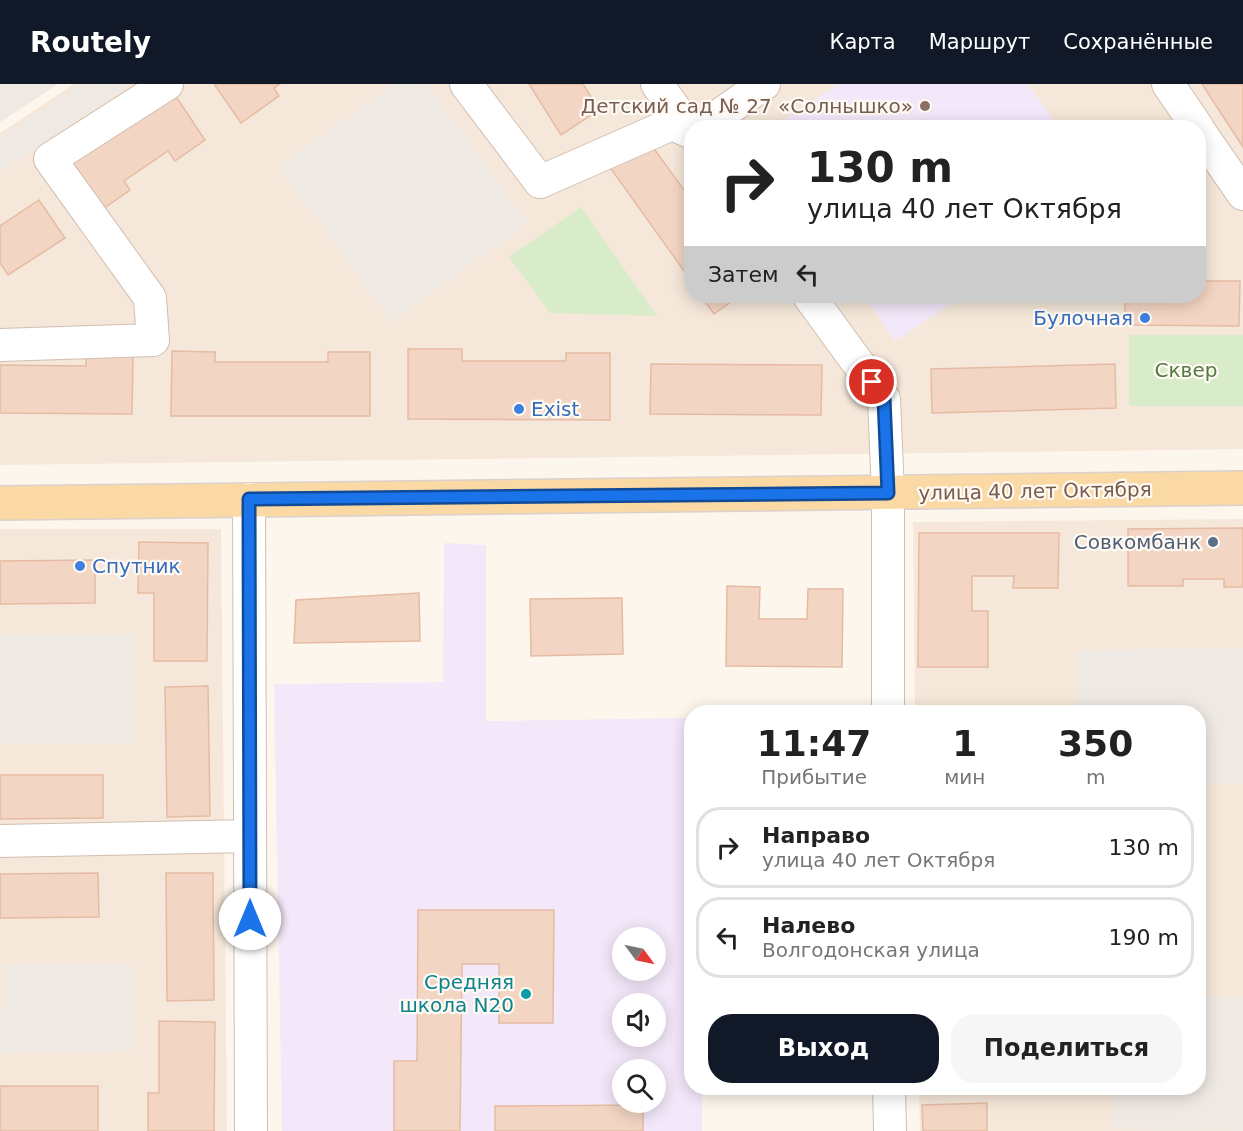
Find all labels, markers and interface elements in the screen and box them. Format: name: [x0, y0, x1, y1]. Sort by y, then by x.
text: Routely: [30, 26, 151, 59]
text: Карта: [830, 30, 896, 54]
text: Маршрут: [929, 30, 1030, 54]
text: Сохранённые: [1063, 30, 1213, 54]
place label: Детский сад № 27 «Солнышко»: [581, 94, 913, 118]
marker: Детский сад № 27 «Солнышко»: [918, 99, 932, 113]
text: 130 m: [807, 143, 953, 192]
icon: right: [708, 144, 786, 222]
text: улица 40 лет Октября: [807, 193, 1122, 224]
icon: left: [791, 258, 824, 291]
text: Затем: [708, 262, 779, 287]
place label: Булочная: [1033, 306, 1133, 330]
marker: Булочная: [1138, 311, 1152, 325]
pin: [846, 356, 897, 407]
park label: Сквер: [1155, 358, 1217, 382]
icon: arrive: [855, 365, 888, 398]
place label: Exist: [531, 397, 579, 421]
marker: Exist: [512, 402, 526, 416]
street label: улица 40 лет Октября: [918, 477, 1152, 505]
place label: Совкомбанк: [1074, 530, 1201, 554]
marker: Совкомбанк: [1206, 535, 1220, 549]
place label: Спутник: [92, 554, 181, 578]
marker: Спутник: [73, 559, 87, 573]
text: 11:47: [757, 723, 871, 764]
text: 1: [952, 723, 977, 764]
text: 350: [1058, 723, 1133, 764]
text: Прибытие: [761, 765, 867, 789]
text: мин: [944, 765, 985, 789]
text: m: [1086, 765, 1105, 789]
text: Направо: [762, 823, 870, 848]
icon: right: [711, 831, 744, 864]
text: 130 m: [1109, 835, 1179, 860]
text: улица 40 лет Октября: [762, 848, 995, 872]
position arrow: [218, 887, 282, 951]
text: Налево: [762, 913, 855, 938]
icon: left: [711, 921, 744, 954]
text: 190 m: [1109, 925, 1179, 950]
north arrow: [612, 927, 666, 981]
map controls: [612, 927, 666, 1113]
text: Волгодонская улица: [762, 938, 980, 962]
place label: Средняя школа N20: [400, 970, 514, 1017]
marker: Средняя школа N20: [519, 987, 533, 1001]
button: sound: [612, 993, 666, 1047]
button: Выход: [708, 1014, 939, 1083]
button: Поделиться: [951, 1014, 1182, 1083]
button: search: [612, 1059, 666, 1113]

